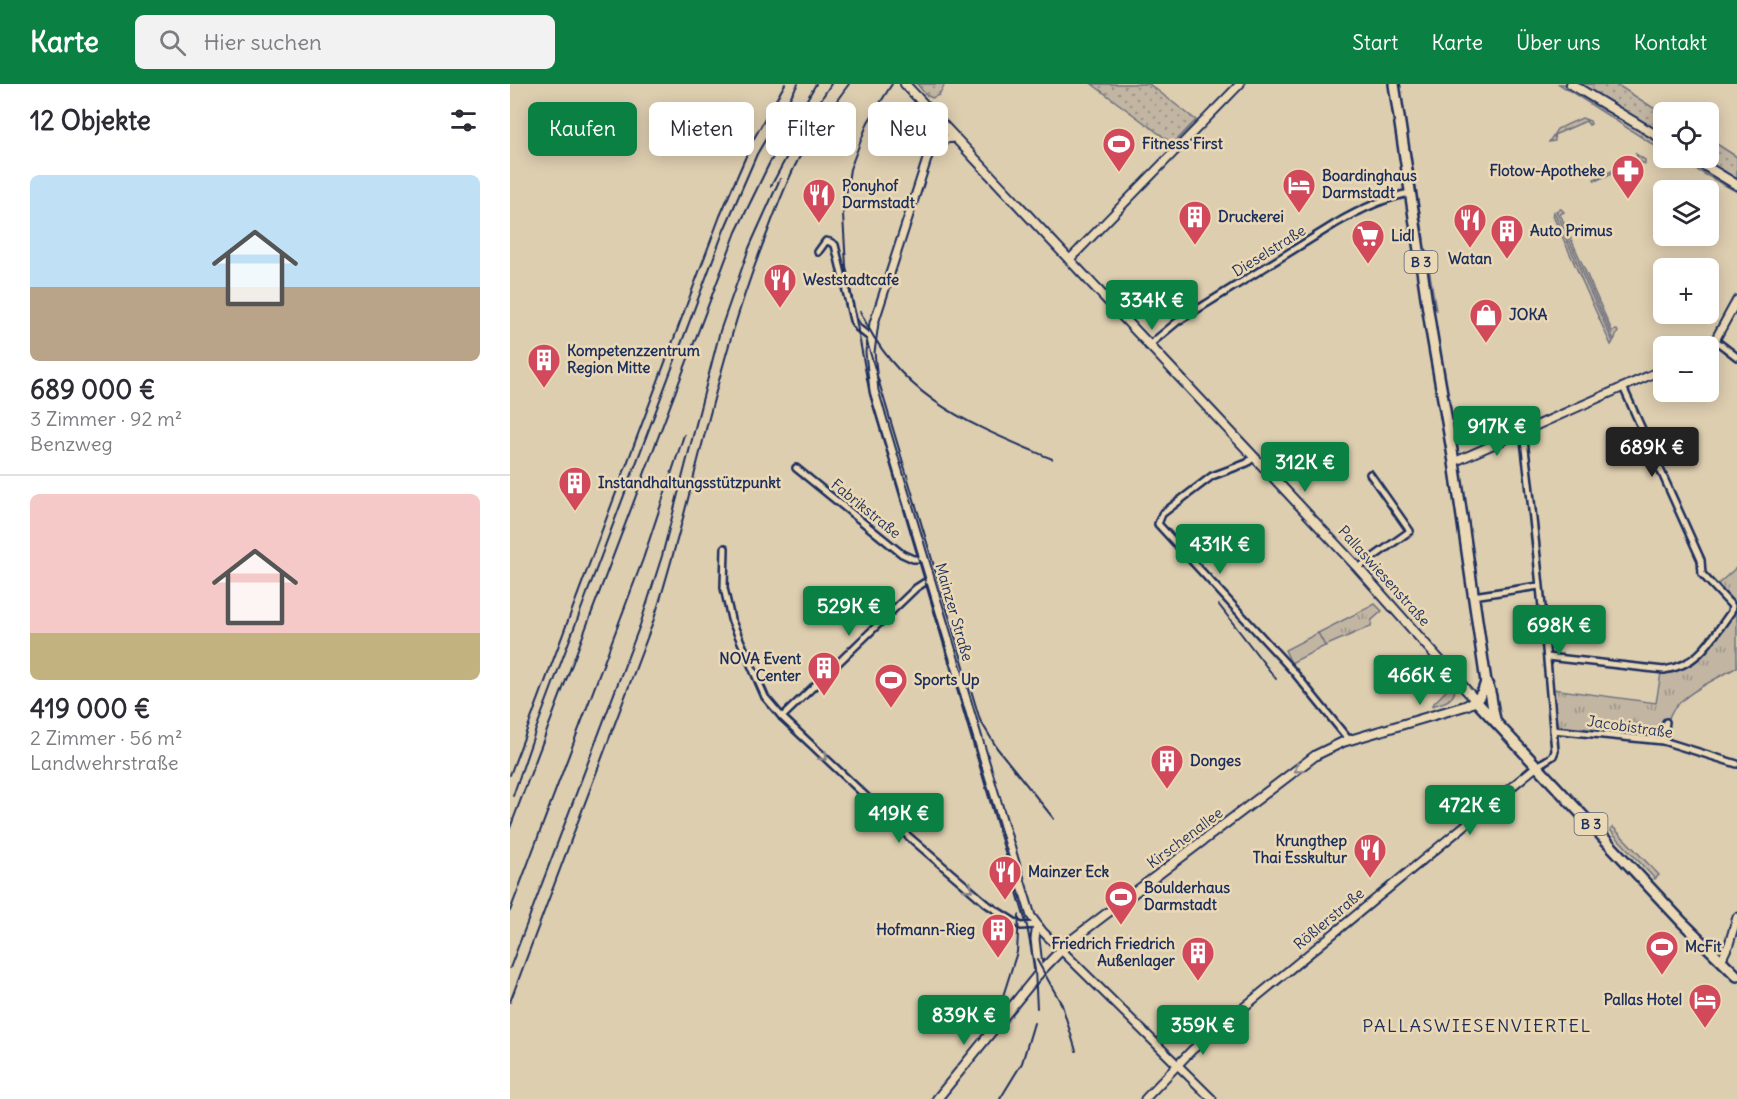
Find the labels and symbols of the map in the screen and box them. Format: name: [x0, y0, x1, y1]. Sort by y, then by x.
sports icon: Fitness First: [1101, 126, 1137, 173]
place label: Fitness First: [1142, 134, 1224, 153]
pharmacy icon: Flotow-Apotheke: [1610, 153, 1646, 200]
place label: Flotow-Apotheke: [1489, 161, 1605, 181]
place label: Boardinghaus Darmstadt: [1322, 166, 1417, 202]
hotel icon: Boardinghaus Darmstadt: [1281, 167, 1317, 214]
place label: Ponyhof Darmstadt: [842, 176, 916, 212]
restaurant icon: Ponyhof Darmstadt: [801, 177, 837, 224]
building icon: Druckerei: [1177, 199, 1213, 246]
restaurant icon: Watan: [1452, 202, 1488, 249]
place label: Druckerei: [1218, 207, 1284, 226]
building icon: Auto Primus: [1489, 213, 1525, 260]
supermarket icon: Lidl: [1350, 218, 1386, 265]
street label: Dieselstraße: [1229, 221, 1309, 281]
place label: Auto Primus: [1530, 221, 1613, 240]
place label: Lidl: [1391, 226, 1415, 245]
place label: Watan: [1448, 249, 1492, 268]
road number: B 3: [1404, 251, 1438, 273]
restaurant icon: Weststadtcafe: [762, 262, 798, 309]
place label: Weststadtcafe: [803, 270, 899, 289]
pin: 334K €: [1103, 280, 1201, 331]
shop icon: JOKA: [1468, 297, 1504, 344]
place label: JOKA: [1509, 305, 1548, 324]
place label: Kompetenzzentrum Region Mitte: [567, 341, 700, 378]
building icon: Kompetenzzentrum Region Mitte: [526, 342, 562, 389]
pin: 917K €: [1448, 406, 1546, 457]
pin: 689K €: [1603, 427, 1701, 478]
pin: 312K €: [1256, 442, 1354, 493]
building icon: Instandhaltungsstützpunkt: [557, 465, 593, 512]
place label: Instandhaltungsstützpunkt: [598, 473, 782, 493]
street label: Fabrikstraße: [828, 475, 905, 543]
street label: Pallaswiesenstraße: [1334, 521, 1435, 630]
pin: 431K €: [1171, 524, 1269, 575]
street label: Mainzer Straße: [931, 561, 978, 663]
pin: 529K €: [800, 586, 898, 637]
pin: 698K €: [1510, 605, 1608, 656]
place label: NOVA Event Center: [719, 649, 802, 685]
building icon: NOVA Event Center: [806, 650, 842, 697]
pin: 466K €: [1371, 655, 1469, 706]
sports icon: Sports Up: [873, 662, 909, 709]
place label: Sports Up: [914, 670, 980, 690]
street label: Jacobistraße: [1586, 711, 1674, 742]
building icon: Donges: [1149, 743, 1185, 790]
one-way arrow: [818, 750, 828, 761]
place label: Donges: [1190, 751, 1241, 771]
one-way arrow: [1294, 761, 1305, 772]
pin: 472K €: [1421, 785, 1519, 836]
pin: 419K €: [850, 793, 948, 844]
street label: Kirschenallee: [1143, 803, 1226, 872]
road number: B 3: [1574, 813, 1608, 835]
place label: Krungthep Thai Esskultur: [1253, 831, 1348, 867]
restaurant icon: Krungthep Thai Esskultur: [1352, 832, 1388, 879]
restaurant icon: Mainzer Eck: [987, 854, 1023, 901]
place label: Mainzer Eck: [1028, 862, 1110, 881]
place label: Boulderhaus Darmstadt: [1144, 878, 1230, 914]
sports icon: Boulderhaus Darmstadt: [1103, 879, 1139, 926]
one-way arrow: [962, 881, 973, 892]
street label: Rößlerstraße: [1290, 884, 1368, 954]
building icon: Hofmann-Rieg: [980, 912, 1016, 959]
place label: Hofmann-Rieg: [876, 920, 975, 940]
sports icon: McFit: [1644, 929, 1680, 976]
place label: Friedrich Friedrich Außenlager: [1051, 934, 1176, 971]
building icon: Friedrich Friedrich Außenlager: [1180, 935, 1216, 982]
place label: McFit: [1685, 937, 1723, 956]
hotel icon: Pallas Hotel: [1687, 982, 1723, 1029]
place label: Pallas Hotel: [1604, 990, 1682, 1009]
pin: 839K €: [915, 995, 1013, 1046]
pin: 359K €: [1154, 1005, 1252, 1056]
district label: PALLASWIESENVIERTEL: [1362, 1014, 1592, 1037]

